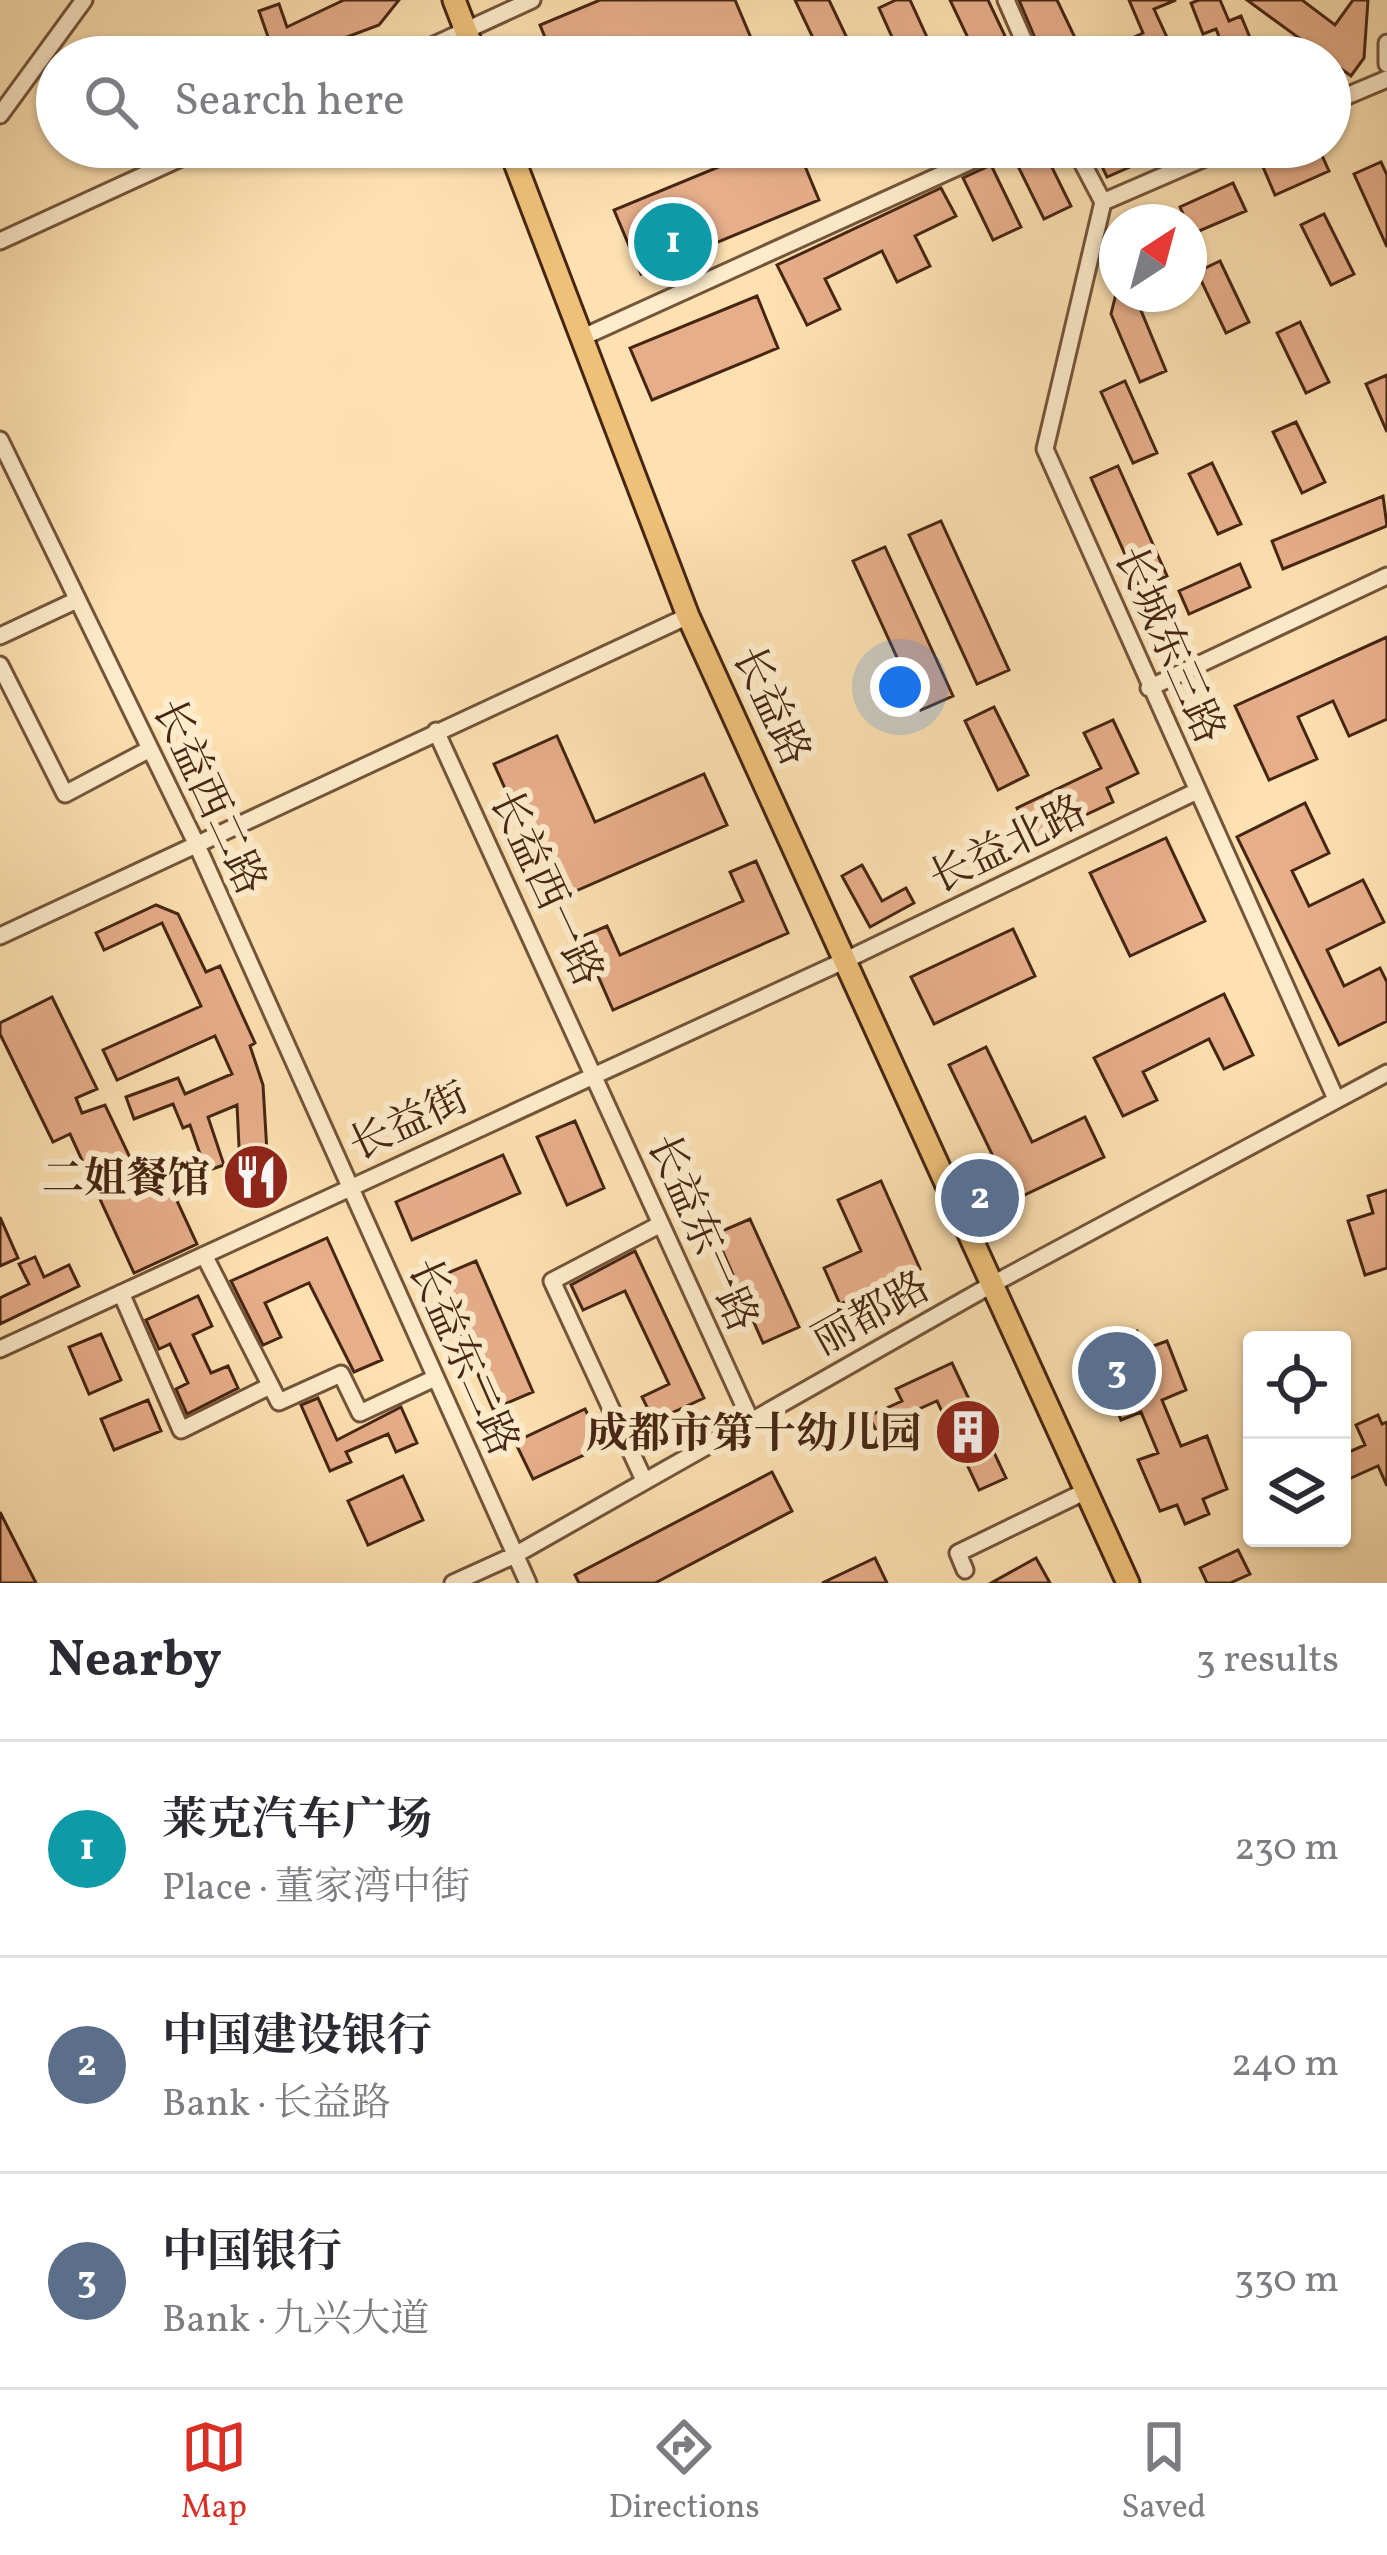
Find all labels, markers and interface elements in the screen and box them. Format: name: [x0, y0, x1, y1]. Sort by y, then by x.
search box: [36, 36, 1351, 168]
icon: search: [78, 69, 144, 135]
text: Search here: [174, 71, 405, 134]
pin: 1: [634, 197, 712, 287]
north arrow: [1099, 204, 1207, 312]
street label: 长城东三路: [1097, 538, 1237, 754]
street label: 长益路: [716, 637, 822, 776]
your location: [870, 657, 930, 717]
street label: 长益西二路: [136, 690, 278, 906]
street label: 长益西一路: [473, 781, 615, 997]
street label: 长益北路: [921, 784, 1097, 910]
street label: 长益街: [340, 1071, 479, 1177]
street label: 长益东一路: [630, 1126, 770, 1342]
restaurant icon: 二姐餐馆: [221, 1142, 291, 1212]
place label: 二姐餐馆: [42, 1152, 210, 1211]
pin: 2: [941, 1153, 1019, 1243]
street label: 长益东二路: [391, 1250, 531, 1466]
street label: 丽都路: [803, 1260, 942, 1372]
pin: 3: [1078, 1326, 1156, 1416]
map controls: [1243, 1331, 1351, 1547]
button: locate: [1243, 1331, 1351, 1439]
building icon: 成都市第十幼儿园: [933, 1397, 1003, 1467]
place label: 成都市第十幼儿园: [586, 1407, 922, 1466]
button: layers: [1243, 1439, 1351, 1547]
text: Nearby: [48, 1626, 222, 1697]
text: 3 results: [1196, 1634, 1339, 1688]
text: 莱克汽车广场: [162, 1791, 432, 1854]
text: 1: [79, 1822, 95, 1876]
text: 230 m: [1234, 1822, 1339, 1876]
text: Place · 董家湾中街: [162, 1862, 470, 1916]
text: 中国建设银行: [162, 2007, 432, 2070]
text: 2: [77, 2038, 97, 2092]
text: 240 m: [1231, 2038, 1339, 2092]
text: Bank · 长益路: [162, 2078, 391, 2132]
text: 中国银行: [162, 2223, 342, 2286]
text: 3: [77, 2254, 97, 2308]
text: 330 m: [1234, 2254, 1339, 2308]
text: Bank · 九兴大道: [162, 2294, 430, 2348]
tab: Map: [181, 2414, 247, 2532]
tab: Directions: [608, 2414, 760, 2532]
tab: Saved: [1121, 2414, 1206, 2532]

